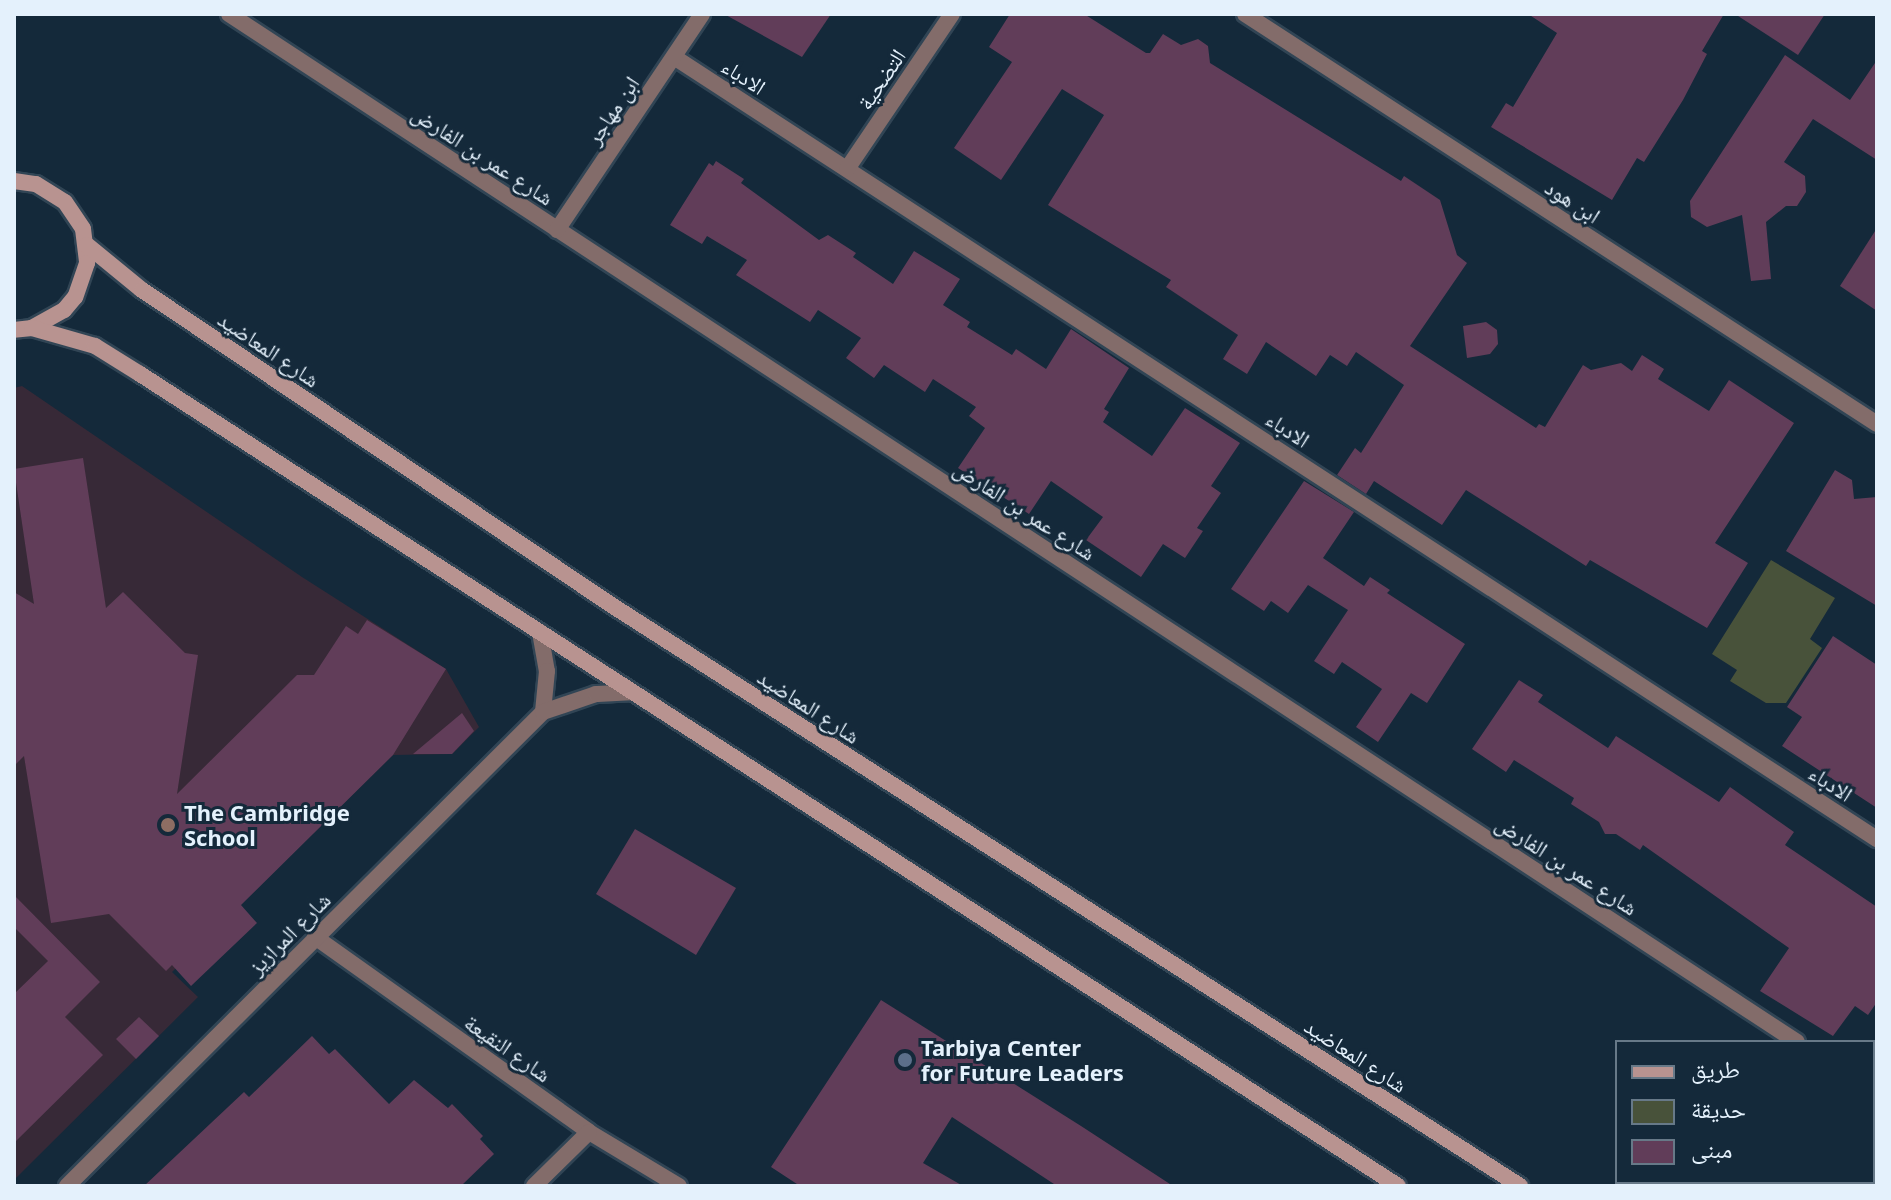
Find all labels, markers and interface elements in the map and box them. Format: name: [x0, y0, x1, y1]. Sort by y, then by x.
street label: التضحية: [851, 44, 911, 114]
street label: الادباء: [717, 52, 771, 100]
street label: ابن مهاجر: [580, 71, 644, 149]
street label: شارع عمر بن الفارض: [407, 99, 559, 211]
street label: ابن هود: [1540, 173, 1606, 229]
street label: شارع المعاضيد: [213, 305, 325, 393]
street label: الادباء: [1261, 405, 1315, 453]
street label: شارع عمر بن الفارض: [949, 454, 1101, 566]
street label: شارع المعاضيد: [753, 663, 865, 749]
street label: الادباء: [1804, 759, 1858, 807]
place label: The Cambridge School: [184, 799, 350, 850]
street label: شارع عمر بن الفارض: [1491, 809, 1643, 921]
marker: The Cambridge School: [159, 816, 177, 834]
street label: شارع المرازيز: [242, 886, 336, 980]
street label: شارع النقيعة: [460, 1009, 556, 1087]
street label: شارع المعاضيد: [1300, 1012, 1412, 1098]
place label: Tarbiya Center for Future Leaders: [921, 1034, 1124, 1086]
legend: [1615, 1040, 1875, 1184]
marker: Tarbiya Center for Future Leaders: [896, 1051, 914, 1069]
text: طريق: [1691, 1052, 1740, 1085]
text: حديقة: [1691, 1092, 1746, 1125]
text: مبنى: [1691, 1132, 1732, 1165]

